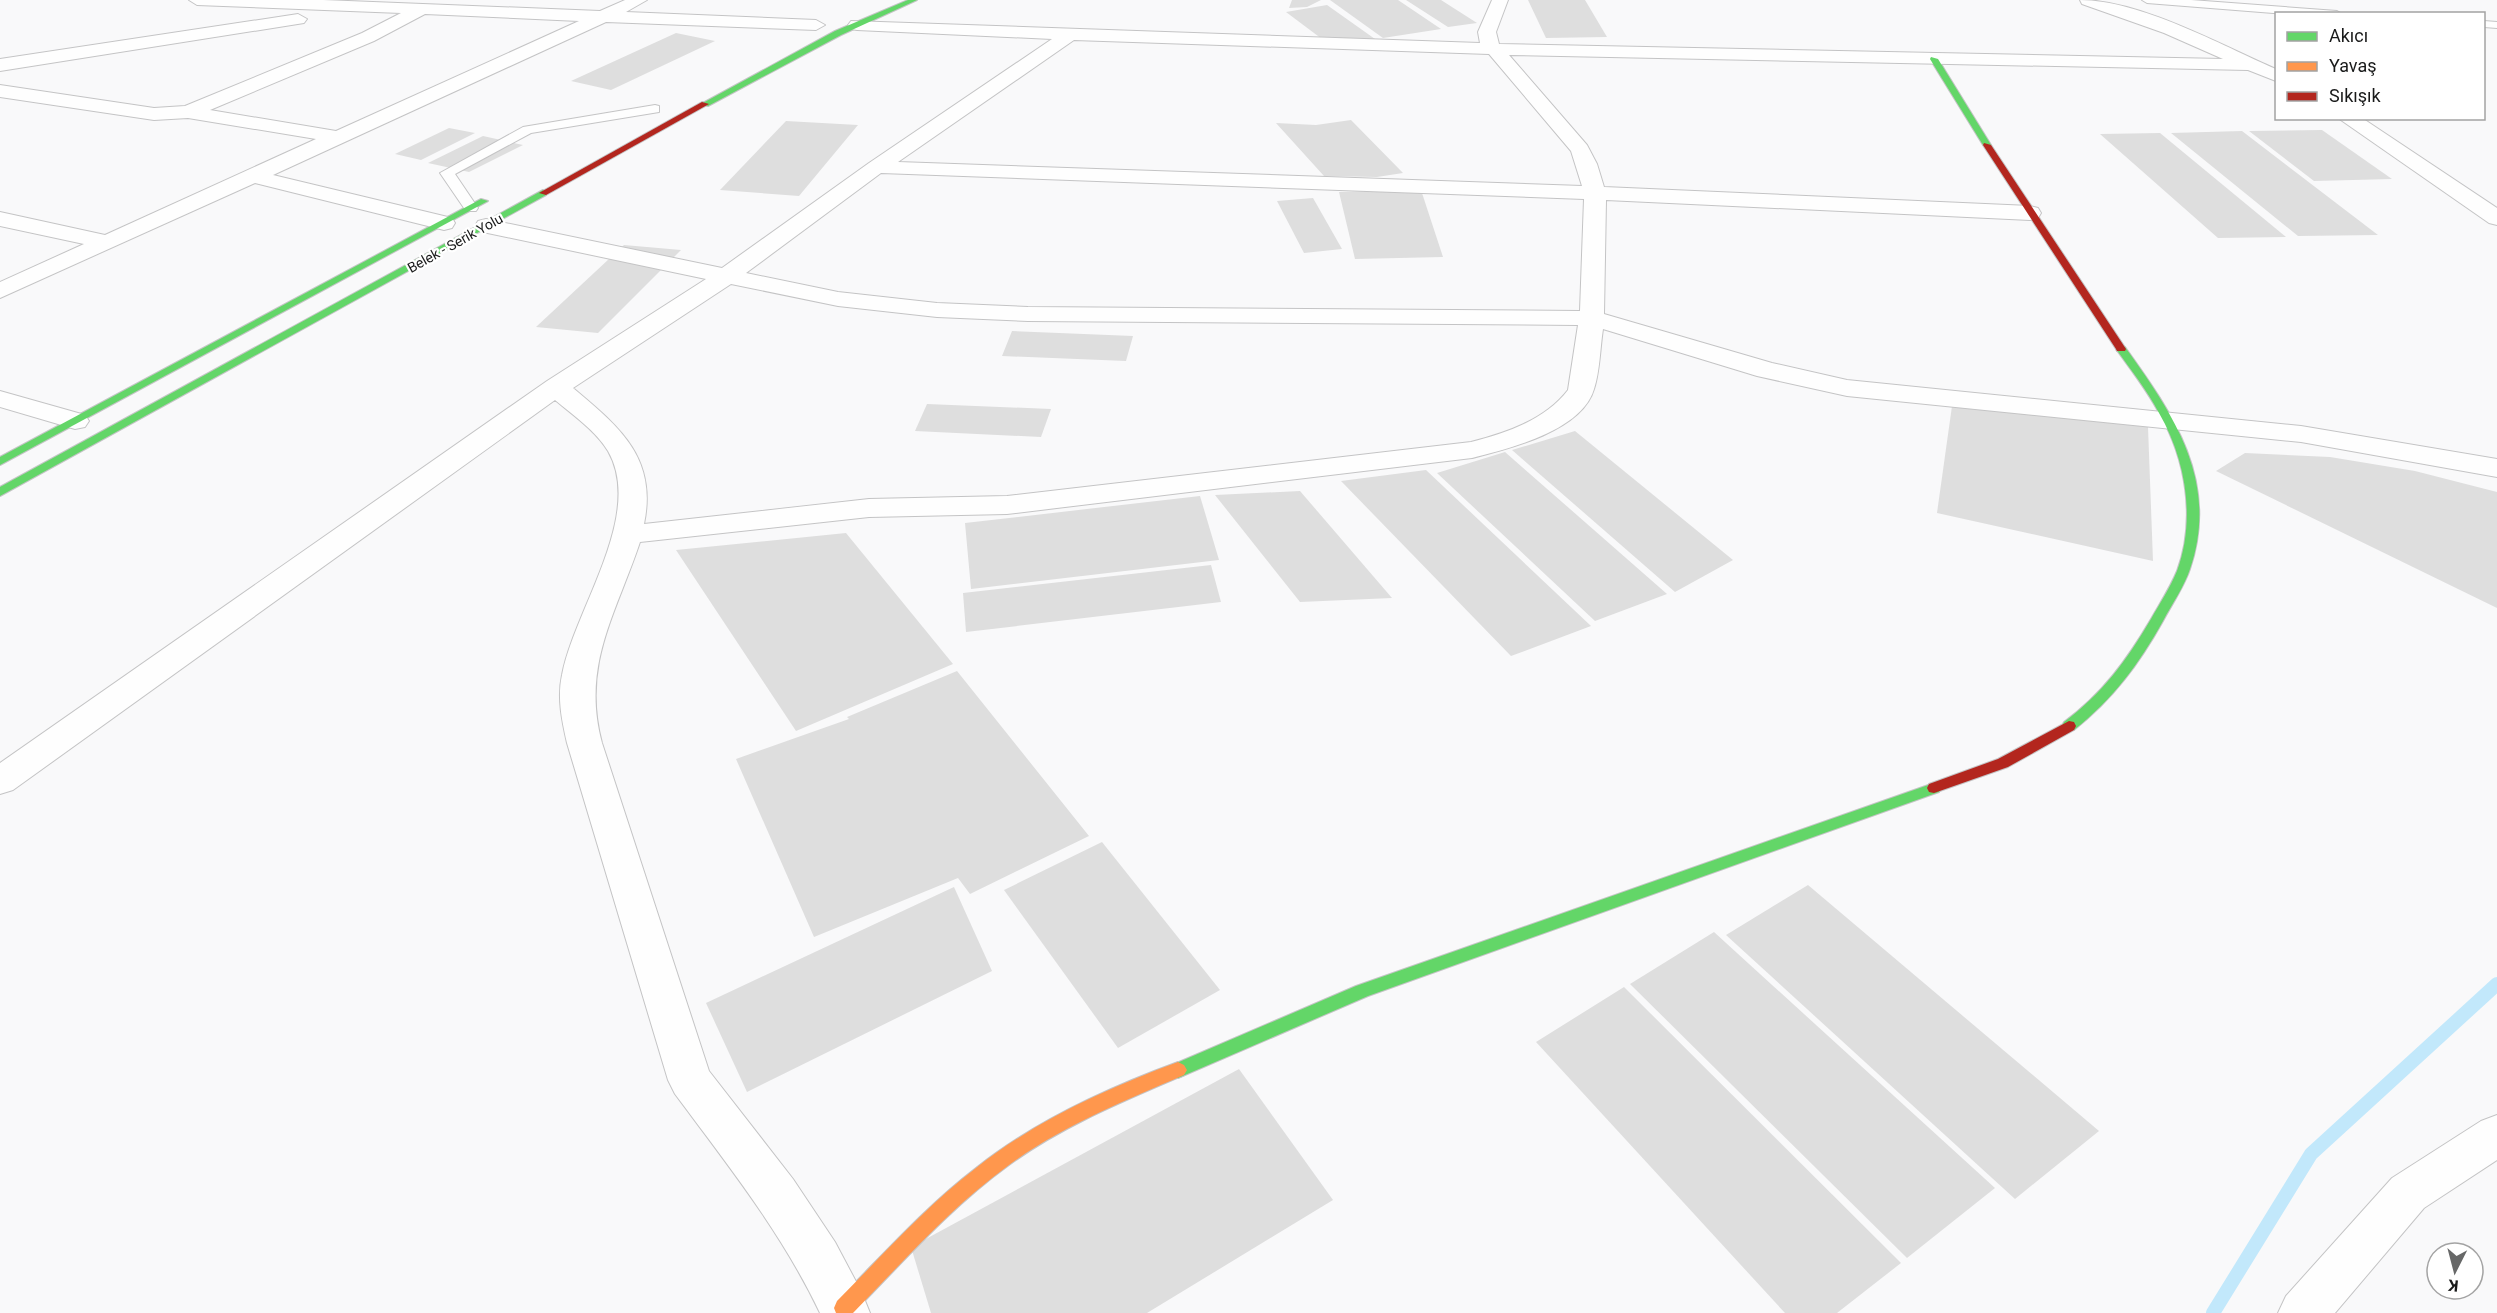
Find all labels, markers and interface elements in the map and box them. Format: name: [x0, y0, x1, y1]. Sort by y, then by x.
legend: [2275, 12, 2485, 120]
text: Akıcı: [2329, 25, 2368, 46]
text: Yavaş: [2329, 55, 2377, 76]
text: Sıkışık: [2329, 85, 2381, 106]
street label: Belek - Serik Yolu: [405, 210, 505, 276]
north arrow: [2425, 1241, 2485, 1301]
text: K: [2447, 1275, 2460, 1295]

